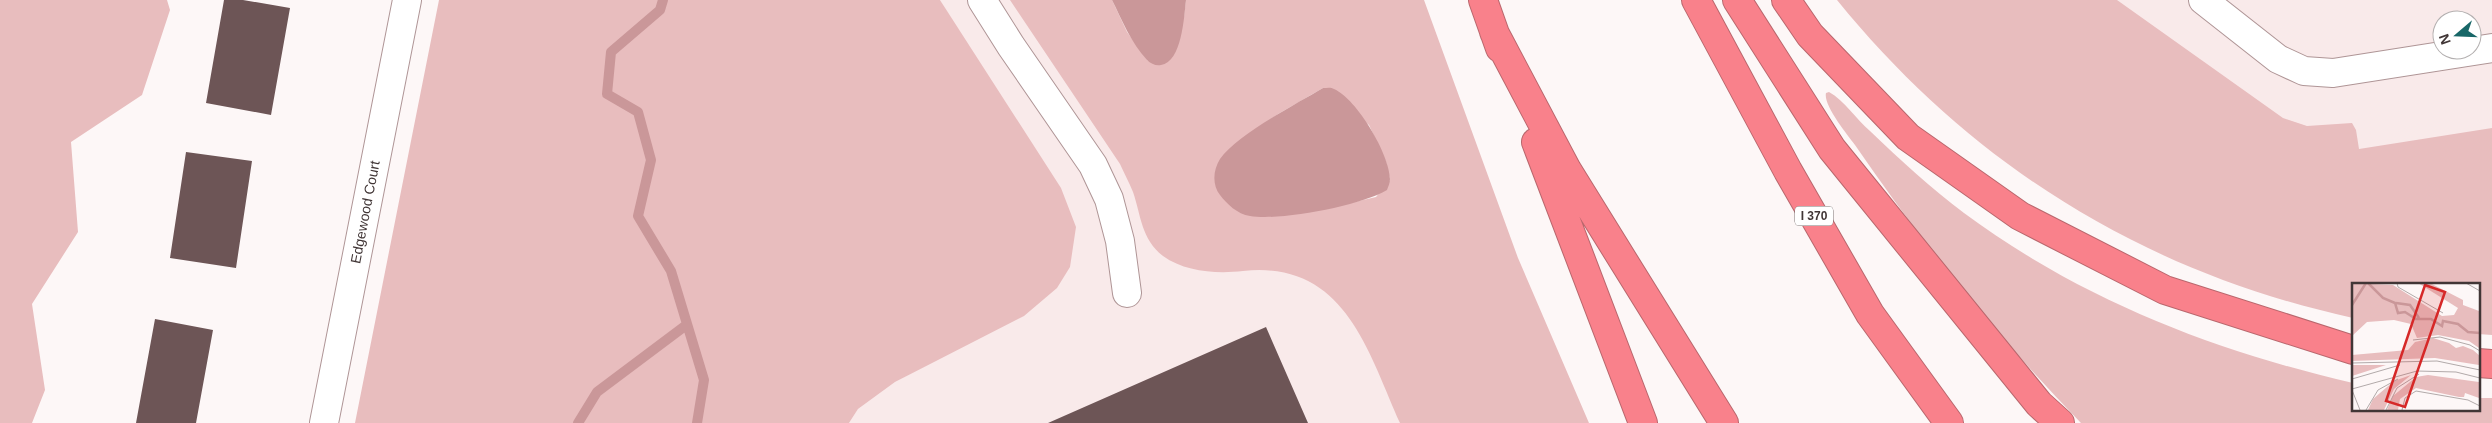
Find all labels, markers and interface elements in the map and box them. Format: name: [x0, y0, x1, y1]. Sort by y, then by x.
north arrow: [2432, 10, 2482, 60]
text: N: [2435, 32, 2454, 47]
street label: Edgewood Court: [347, 159, 383, 265]
road number: I 370: [1795, 207, 1833, 226]
inset map: [2352, 283, 2480, 410]

